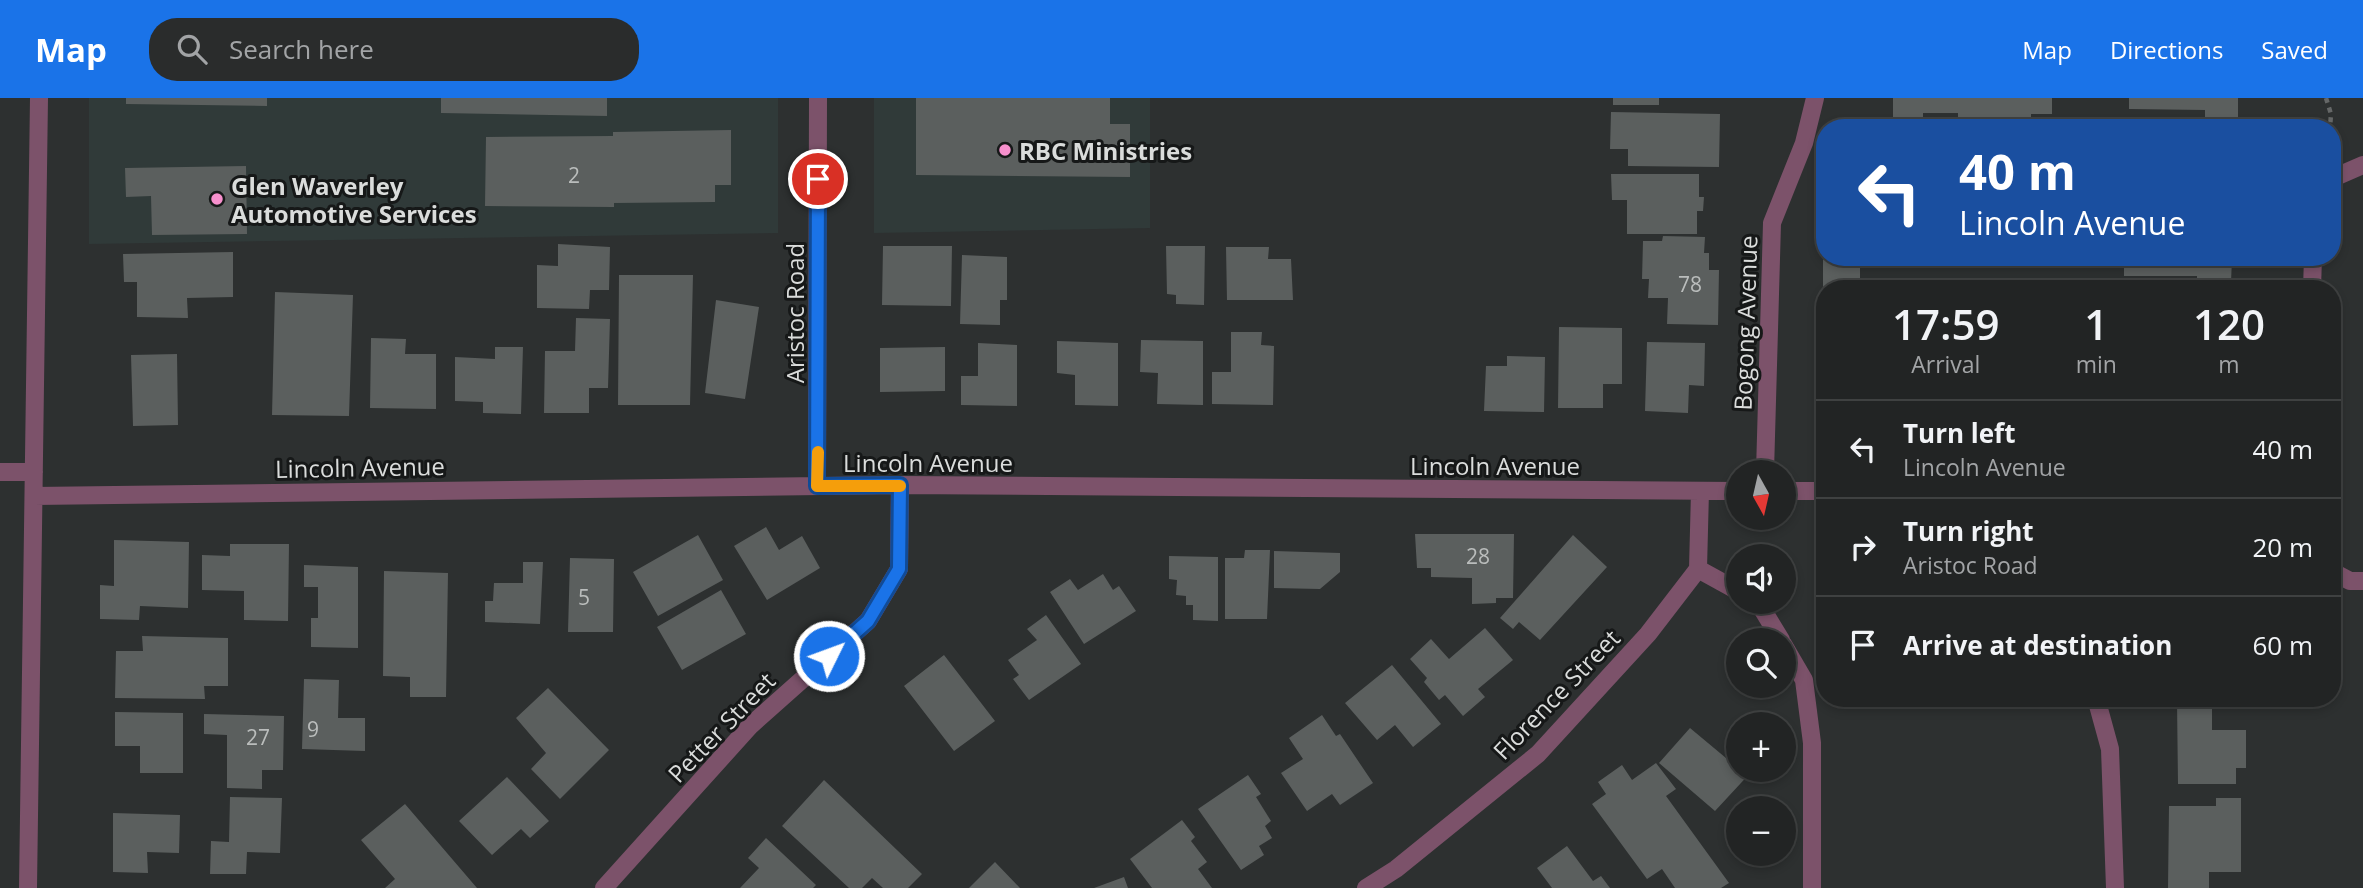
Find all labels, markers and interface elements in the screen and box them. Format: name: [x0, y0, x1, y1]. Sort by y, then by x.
search box: [149, 18, 639, 81]
text: Map: [35, 27, 107, 72]
icon: search: [173, 30, 211, 68]
text: Search here: [229, 31, 374, 67]
text: Map: [2022, 33, 2072, 66]
text: Directions: [2110, 33, 2223, 66]
text: Saved: [2261, 33, 2328, 66]
place label: RBC Ministries: [1019, 134, 1192, 167]
text: 40 m: [1959, 138, 2076, 204]
marker: RBC Ministries: [997, 142, 1013, 158]
icon: left: [1844, 147, 1935, 238]
pin: [788, 149, 848, 209]
icon: arrive: [799, 160, 837, 198]
house number: 2: [568, 161, 580, 189]
place label: Glen Waverley Automotive Services: [231, 169, 477, 230]
marker: Glen Waverley Automotive Services: [209, 191, 225, 207]
text: Lincoln Avenue: [1959, 201, 2185, 244]
street label: Bogong Avenue: [1725, 235, 1765, 411]
street label: Aristoc Road: [778, 243, 811, 383]
house number: 78: [1678, 270, 1702, 298]
text: 17:59: [1892, 295, 2000, 352]
text: 1: [2084, 295, 2108, 352]
text: 120: [2193, 295, 2265, 352]
text: Arrival: [1911, 348, 1980, 380]
text: min: [2076, 348, 2117, 380]
text: m: [2218, 348, 2240, 380]
text: Turn left: [1903, 415, 2015, 451]
icon: left: [1844, 430, 1882, 468]
text: 40 m: [2252, 431, 2313, 467]
street label: Lincoln Avenue: [843, 446, 1013, 479]
street label: Lincoln Avenue: [275, 449, 445, 485]
street label: Lincoln Avenue: [1410, 449, 1580, 482]
text: Lincoln Avenue: [1903, 451, 2066, 483]
north arrow: [1726, 460, 1796, 530]
map controls: [1726, 460, 1796, 866]
text: Turn right: [1903, 513, 2034, 549]
icon: right: [1844, 528, 1882, 566]
text: 20 m: [2252, 529, 2313, 565]
house number: 28: [1466, 542, 1490, 570]
button: sound: [1726, 544, 1796, 614]
text: Aristoc Road: [1903, 549, 2038, 581]
house number: 5: [578, 583, 590, 611]
position arrow: [792, 619, 866, 693]
street label: Florence Street: [1485, 622, 1627, 766]
icon: arrive: [1844, 626, 1882, 664]
text: Arrive at destination: [1903, 627, 2172, 663]
text: 60 m: [2252, 627, 2313, 663]
button: search: [1726, 628, 1796, 698]
street label: Petter Street: [660, 665, 782, 789]
button: +: [1726, 712, 1796, 782]
house number: 9: [307, 715, 319, 743]
house number: 27: [246, 723, 270, 751]
button: −: [1726, 796, 1796, 866]

